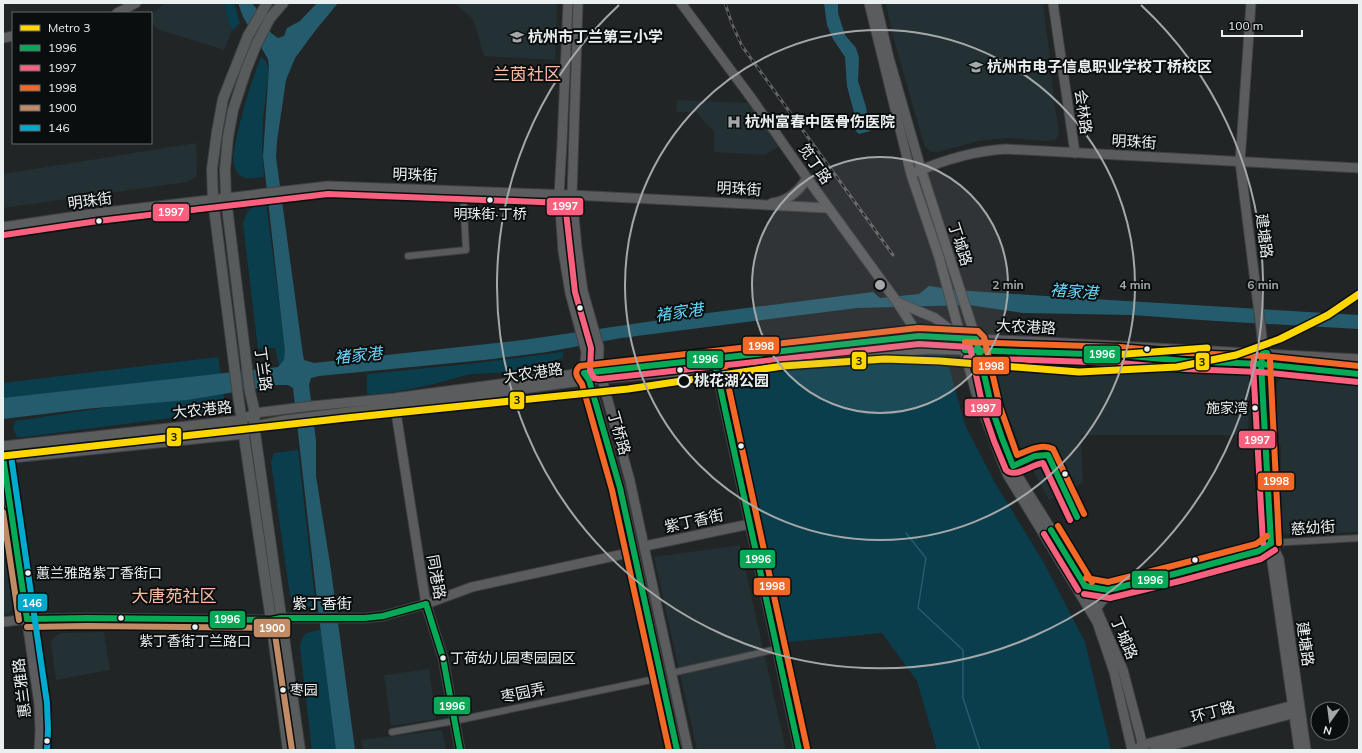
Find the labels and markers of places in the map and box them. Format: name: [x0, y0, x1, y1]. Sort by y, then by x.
place label: 杭州市丁兰第三小学: [528, 27, 663, 46]
school or university icon: 杭州市丁兰第三小学: [509, 29, 525, 45]
place label: 杭州市电子信息职业学校丁桥校区: [987, 57, 1212, 76]
school or university icon: 杭州市电子信息职业学校丁桥校区: [968, 59, 984, 75]
place label: 杭州富春中医骨伤医院: [745, 112, 895, 131]
hospital icon: 杭州富春中医骨伤医院: [726, 114, 742, 130]
marker: 明珠街·丁桥: [485, 195, 495, 205]
place label: 明珠街·丁桥: [453, 205, 527, 223]
unlabelled marker: [94, 216, 104, 226]
centre of rings: [873, 278, 887, 292]
unlabelled marker: [575, 303, 585, 313]
unlabelled marker: [1142, 344, 1152, 354]
unlabelled marker: [675, 365, 685, 375]
place label: 桃花湖公园: [694, 371, 769, 390]
marker: 桃花湖公园: [677, 374, 691, 388]
place label: 施家湾: [1206, 399, 1248, 417]
marker: 施家湾: [1250, 403, 1260, 413]
unlabelled marker: [736, 441, 746, 451]
unlabelled marker: [1060, 469, 1070, 479]
unlabelled marker: [1190, 555, 1200, 565]
place label: 蕙兰雅路紫丁香街口: [36, 564, 162, 582]
marker: 蕙兰雅路紫丁香街口: [23, 568, 33, 578]
unlabelled marker: [116, 613, 126, 623]
marker: 紫丁香街丁兰路口: [190, 622, 200, 632]
place label: 紫丁香街丁兰路口: [139, 632, 251, 650]
place label: 丁荷幼儿园枣园园区: [450, 649, 576, 667]
marker: 丁荷幼儿园枣园园区: [438, 653, 448, 663]
place label: 枣园: [290, 681, 318, 699]
marker: 枣园: [278, 685, 288, 695]
unlabelled marker: [42, 736, 52, 746]

